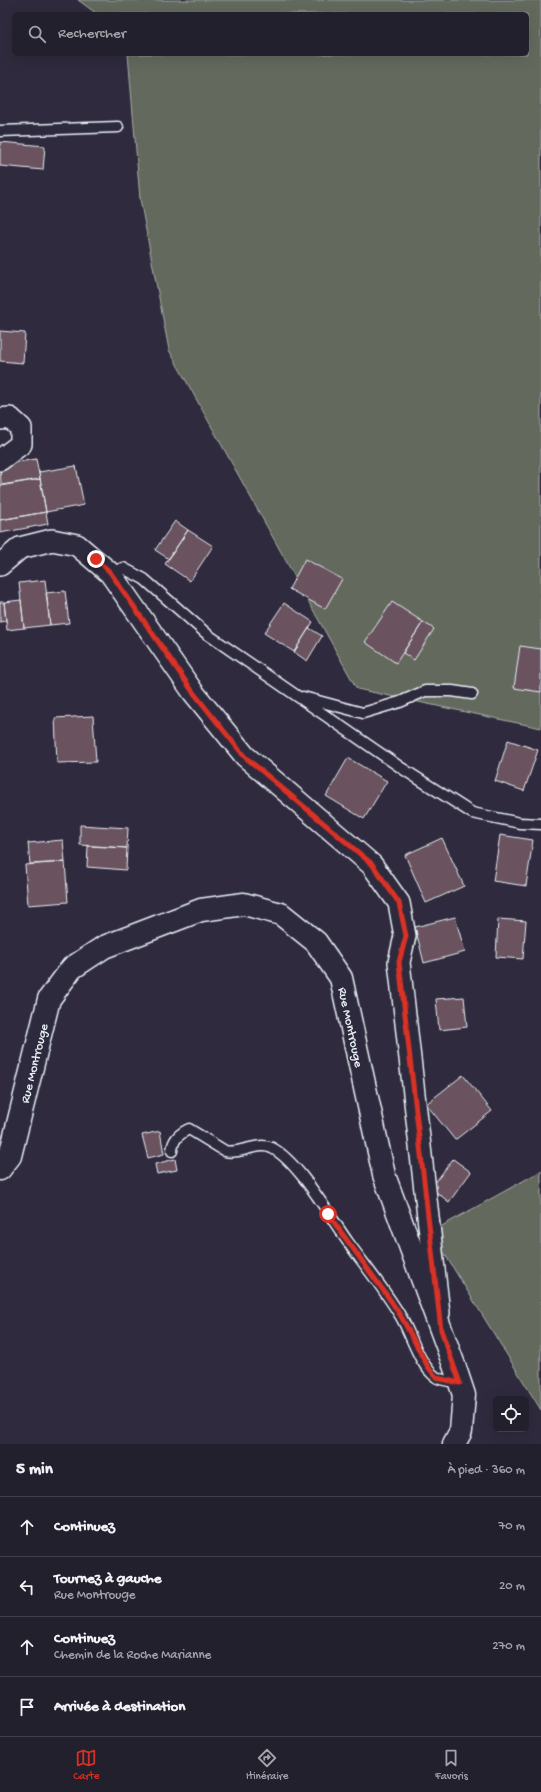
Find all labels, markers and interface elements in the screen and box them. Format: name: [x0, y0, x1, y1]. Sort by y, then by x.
search box: [12, 12, 529, 56]
icon: search: [26, 23, 48, 45]
text: Rechercher: [58, 25, 126, 43]
route end: [87, 550, 105, 568]
street label: Rue Montrouge: [334, 986, 365, 1069]
street label: Rue Montrouge: [18, 1022, 53, 1105]
route start: [319, 1205, 337, 1223]
map controls: [493, 1396, 529, 1432]
button: locate: [493, 1396, 529, 1432]
text: 5 min: [16, 1460, 53, 1480]
text: À pied · 360 m: [447, 1463, 525, 1478]
icon: ahead: [16, 1516, 38, 1538]
text: Continuez: [54, 1518, 115, 1536]
text: 70 m: [499, 1519, 525, 1534]
text: Tournez à gauche: [54, 1570, 162, 1588]
icon: left: [16, 1576, 38, 1598]
text: 20 m: [499, 1579, 525, 1594]
text: Rue Montrouge: [54, 1588, 136, 1603]
text: Continuez: [54, 1630, 115, 1648]
icon: ahead: [16, 1636, 38, 1658]
text: 270 m: [492, 1639, 525, 1654]
text: Chemin de la Roche Marianne: [54, 1648, 211, 1663]
icon: arrive: [16, 1696, 38, 1718]
text: Arrivée à destination: [54, 1698, 185, 1716]
tab: Carte: [73, 1747, 99, 1783]
tab: Itinéraire: [246, 1747, 288, 1783]
tab: Favoris: [435, 1747, 468, 1783]

